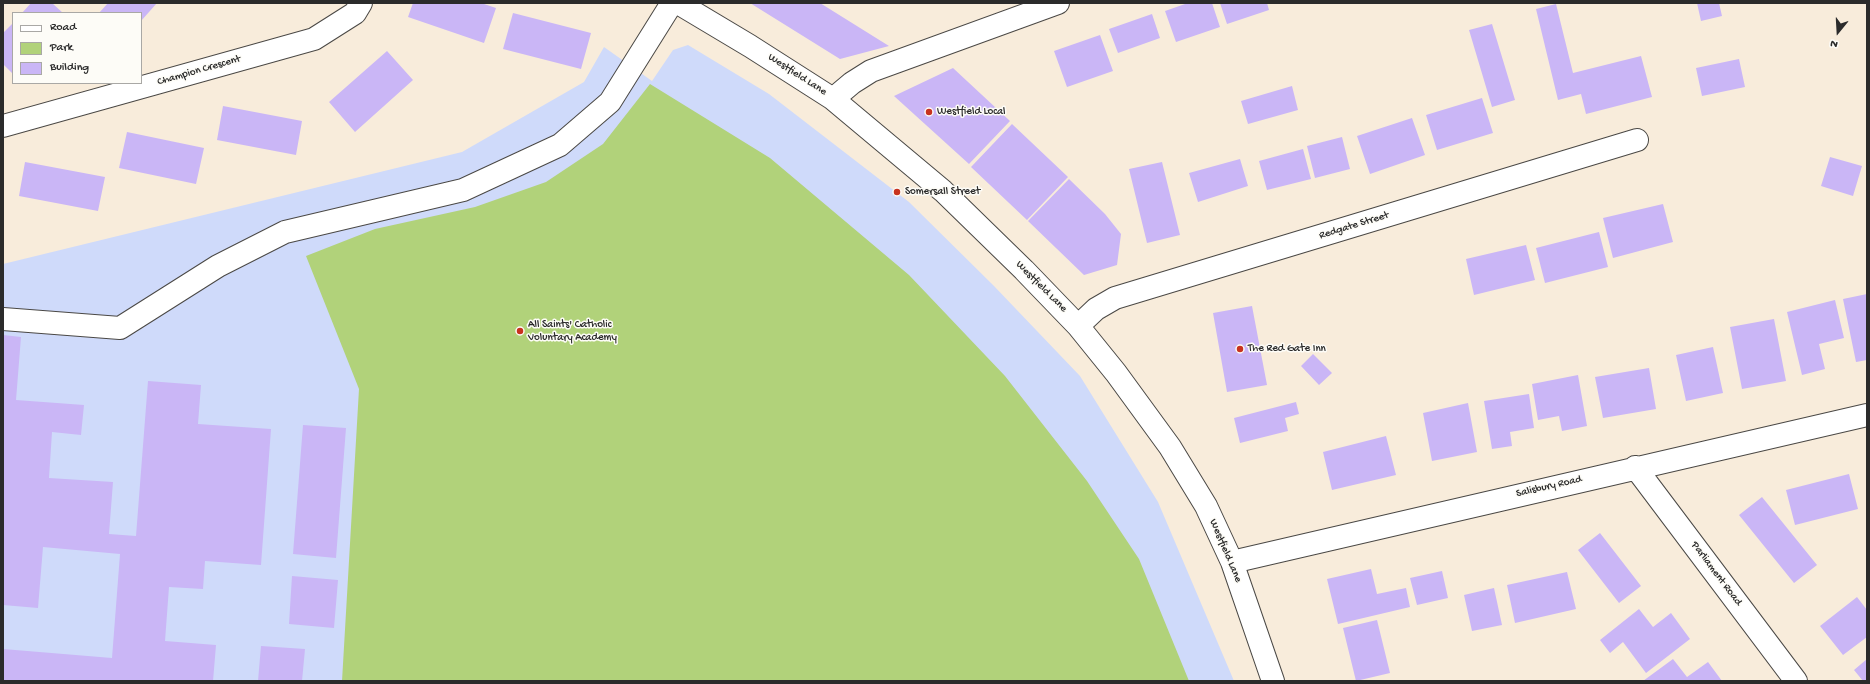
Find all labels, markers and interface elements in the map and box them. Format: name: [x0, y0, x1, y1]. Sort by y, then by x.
legend: [12, 12, 142, 84]
north arrow: [1818, 12, 1858, 52]
text: Road: [50, 21, 76, 35]
text: N: [1829, 37, 1840, 50]
text: Park: [50, 41, 73, 55]
street label: Westfield Lane: [765, 51, 829, 99]
street label: Champion Crescent: [156, 53, 242, 89]
text: Building: [50, 61, 89, 75]
place label: Westfield Local: [937, 105, 1005, 119]
marker: Westfield Local: [924, 107, 934, 117]
place label: Somersall Street: [905, 185, 980, 199]
marker: Somersall Street: [892, 187, 902, 197]
street label: Redgate Street: [1317, 209, 1391, 243]
street label: Westfield Lane: [1012, 258, 1070, 316]
place label: All Saints' Catholic Voluntary Academy: [528, 318, 617, 344]
marker: All Saints' Catholic Voluntary Academy: [515, 326, 525, 336]
place label: The Red Gate Inn: [1248, 342, 1326, 356]
marker: The Red Gate Inn: [1235, 344, 1245, 354]
street label: Salisbury Road: [1515, 473, 1583, 501]
street label: Westfield Lane: [1206, 517, 1244, 585]
street label: Parliament Road: [1688, 539, 1744, 609]

